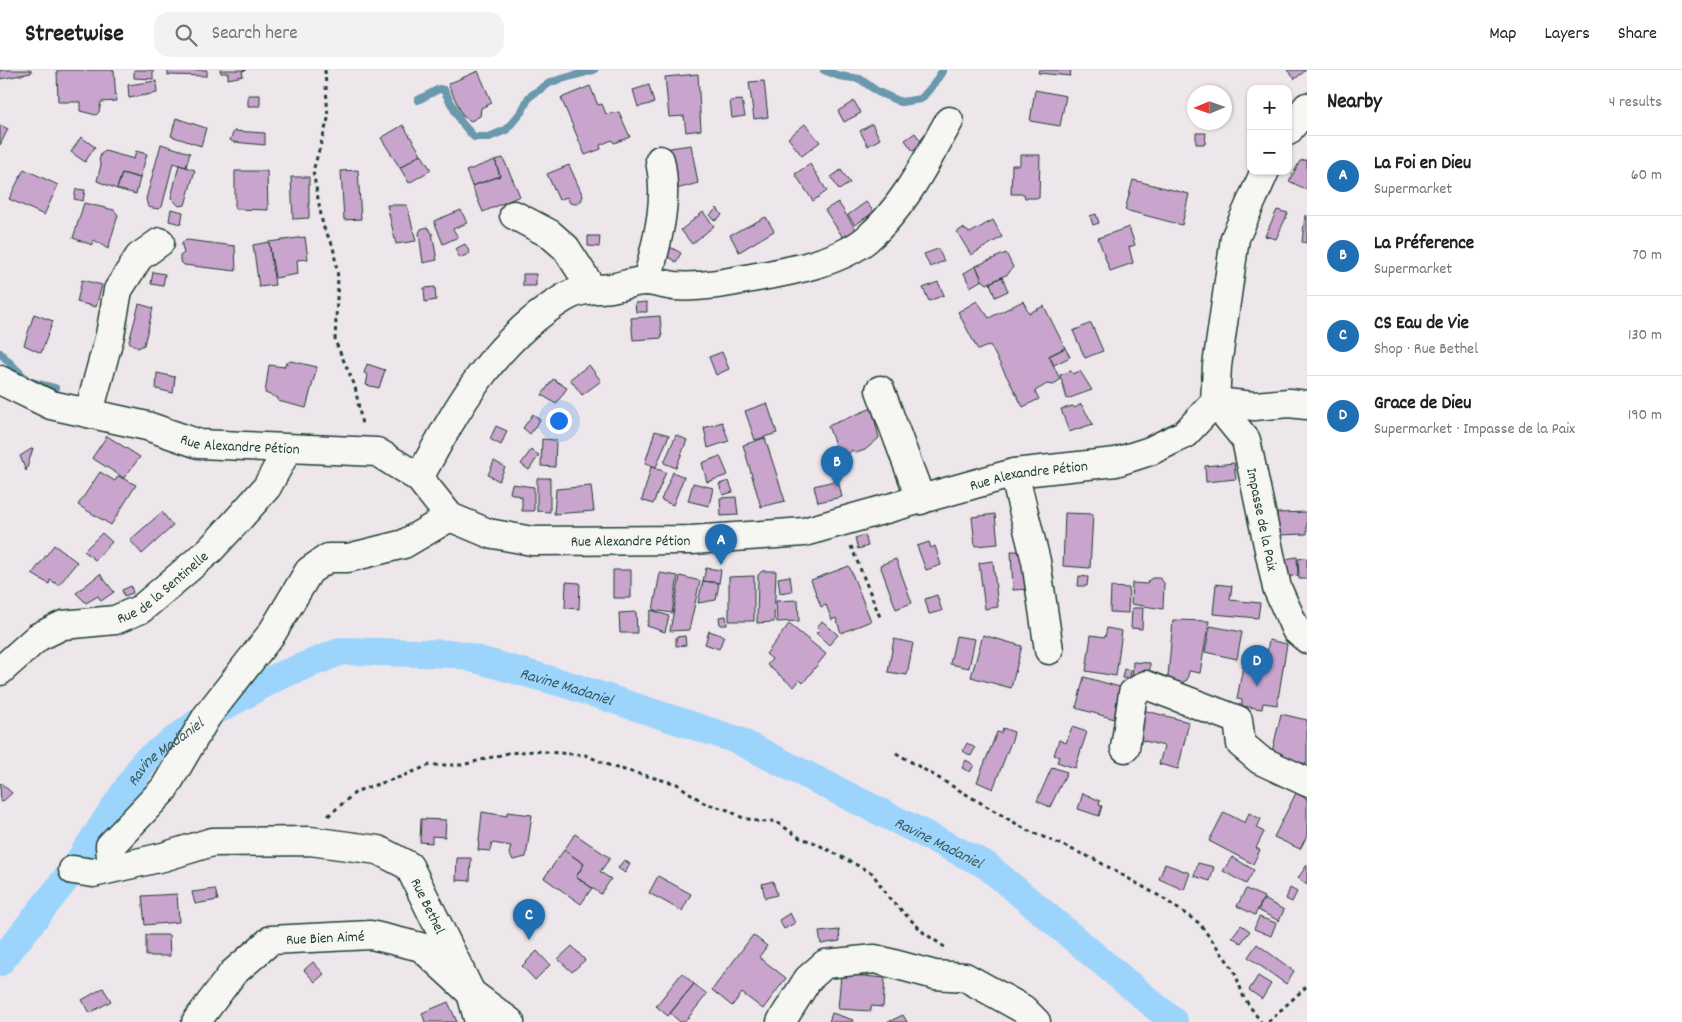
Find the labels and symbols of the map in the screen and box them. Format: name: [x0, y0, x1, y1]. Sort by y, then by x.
north arrow: [1187, 85, 1232, 130]
your location: [546, 408, 572, 434]
street label: Rue Alexandre Pétion: [177, 429, 300, 462]
pin: B: [821, 446, 853, 487]
street label: Rue Alexandre Pétion: [968, 456, 1089, 498]
street label: Impasse de la Paix: [1239, 466, 1282, 574]
pin: A: [705, 524, 737, 565]
street label: Rue Alexandre Pétion: [571, 531, 691, 554]
street label: Rue de la Sentinelle: [114, 547, 214, 631]
pin: D: [1241, 645, 1273, 686]
water label: Ravine Madaniel: [517, 663, 617, 713]
water label: Ravine Madaniel: [123, 712, 210, 791]
water label: Ravine Madaniel: [890, 812, 987, 876]
street label: Rue Bethel: [404, 875, 450, 939]
pin: C: [513, 899, 545, 940]
street label: Rue Bien Aimé: [286, 926, 365, 952]

